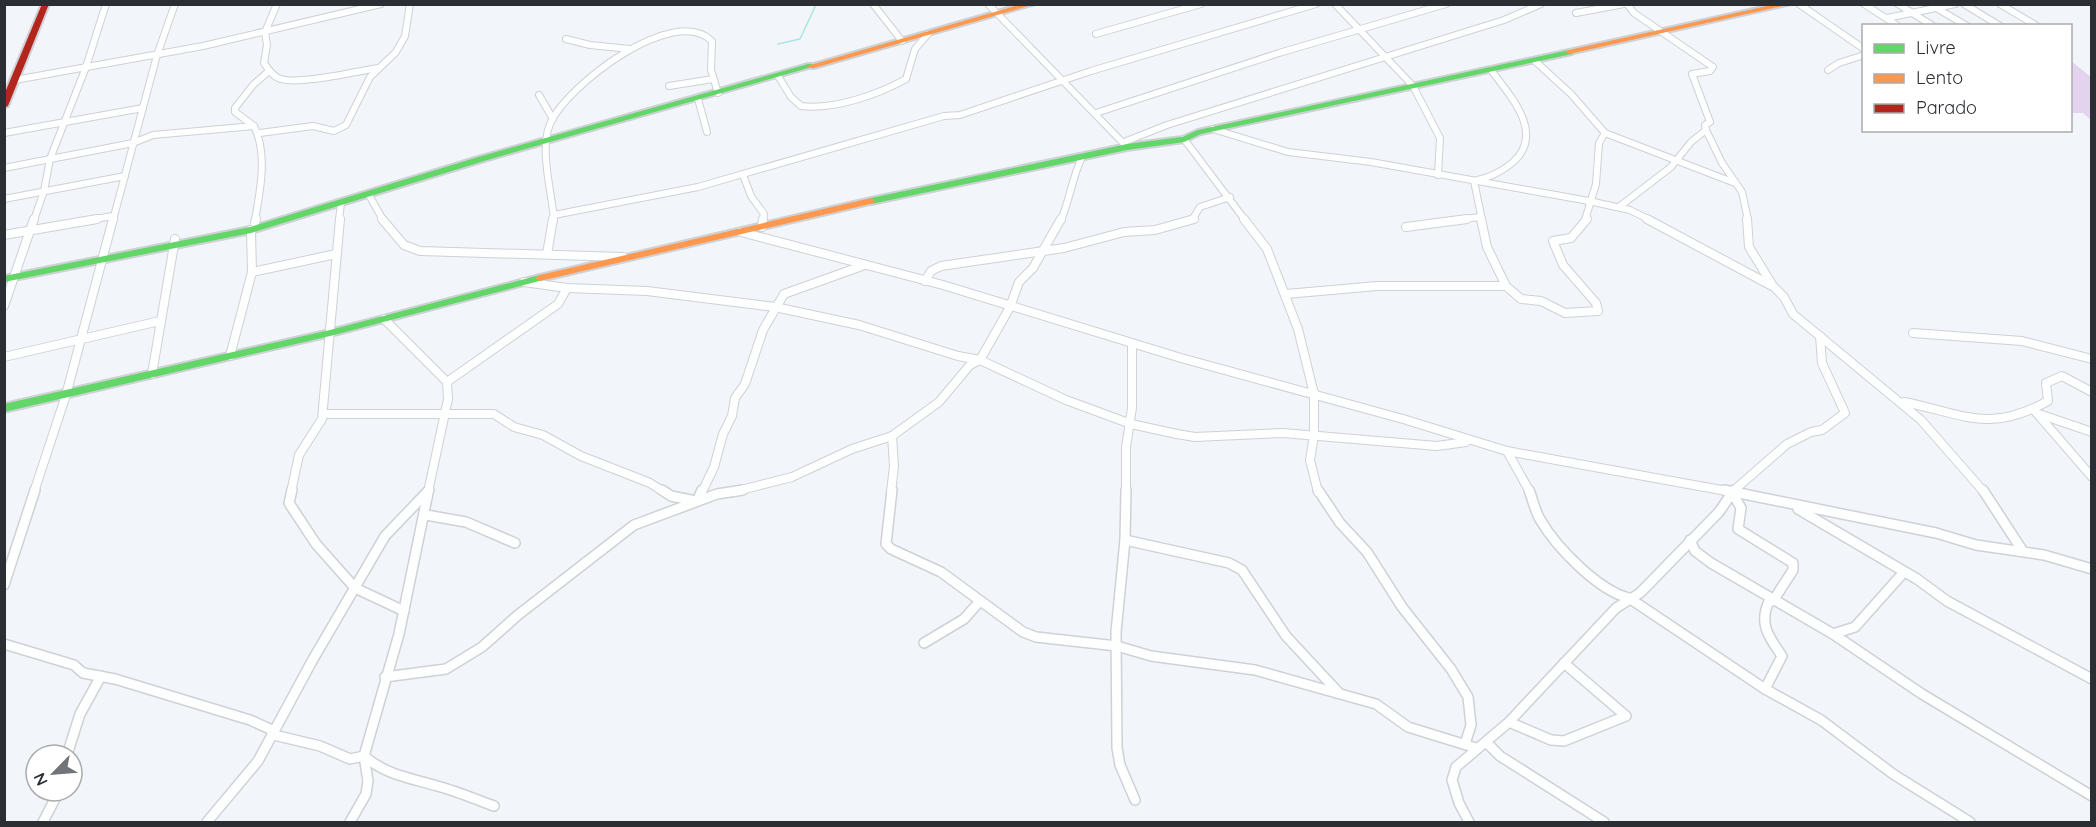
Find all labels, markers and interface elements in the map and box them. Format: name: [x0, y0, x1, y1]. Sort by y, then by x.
legend: [1862, 24, 2072, 132]
text: Livre: [1916, 36, 1956, 59]
text: Lento: [1916, 66, 1963, 89]
text: Parado: [1916, 96, 1977, 119]
north arrow: [24, 743, 84, 803]
text: N: [29, 770, 52, 789]

